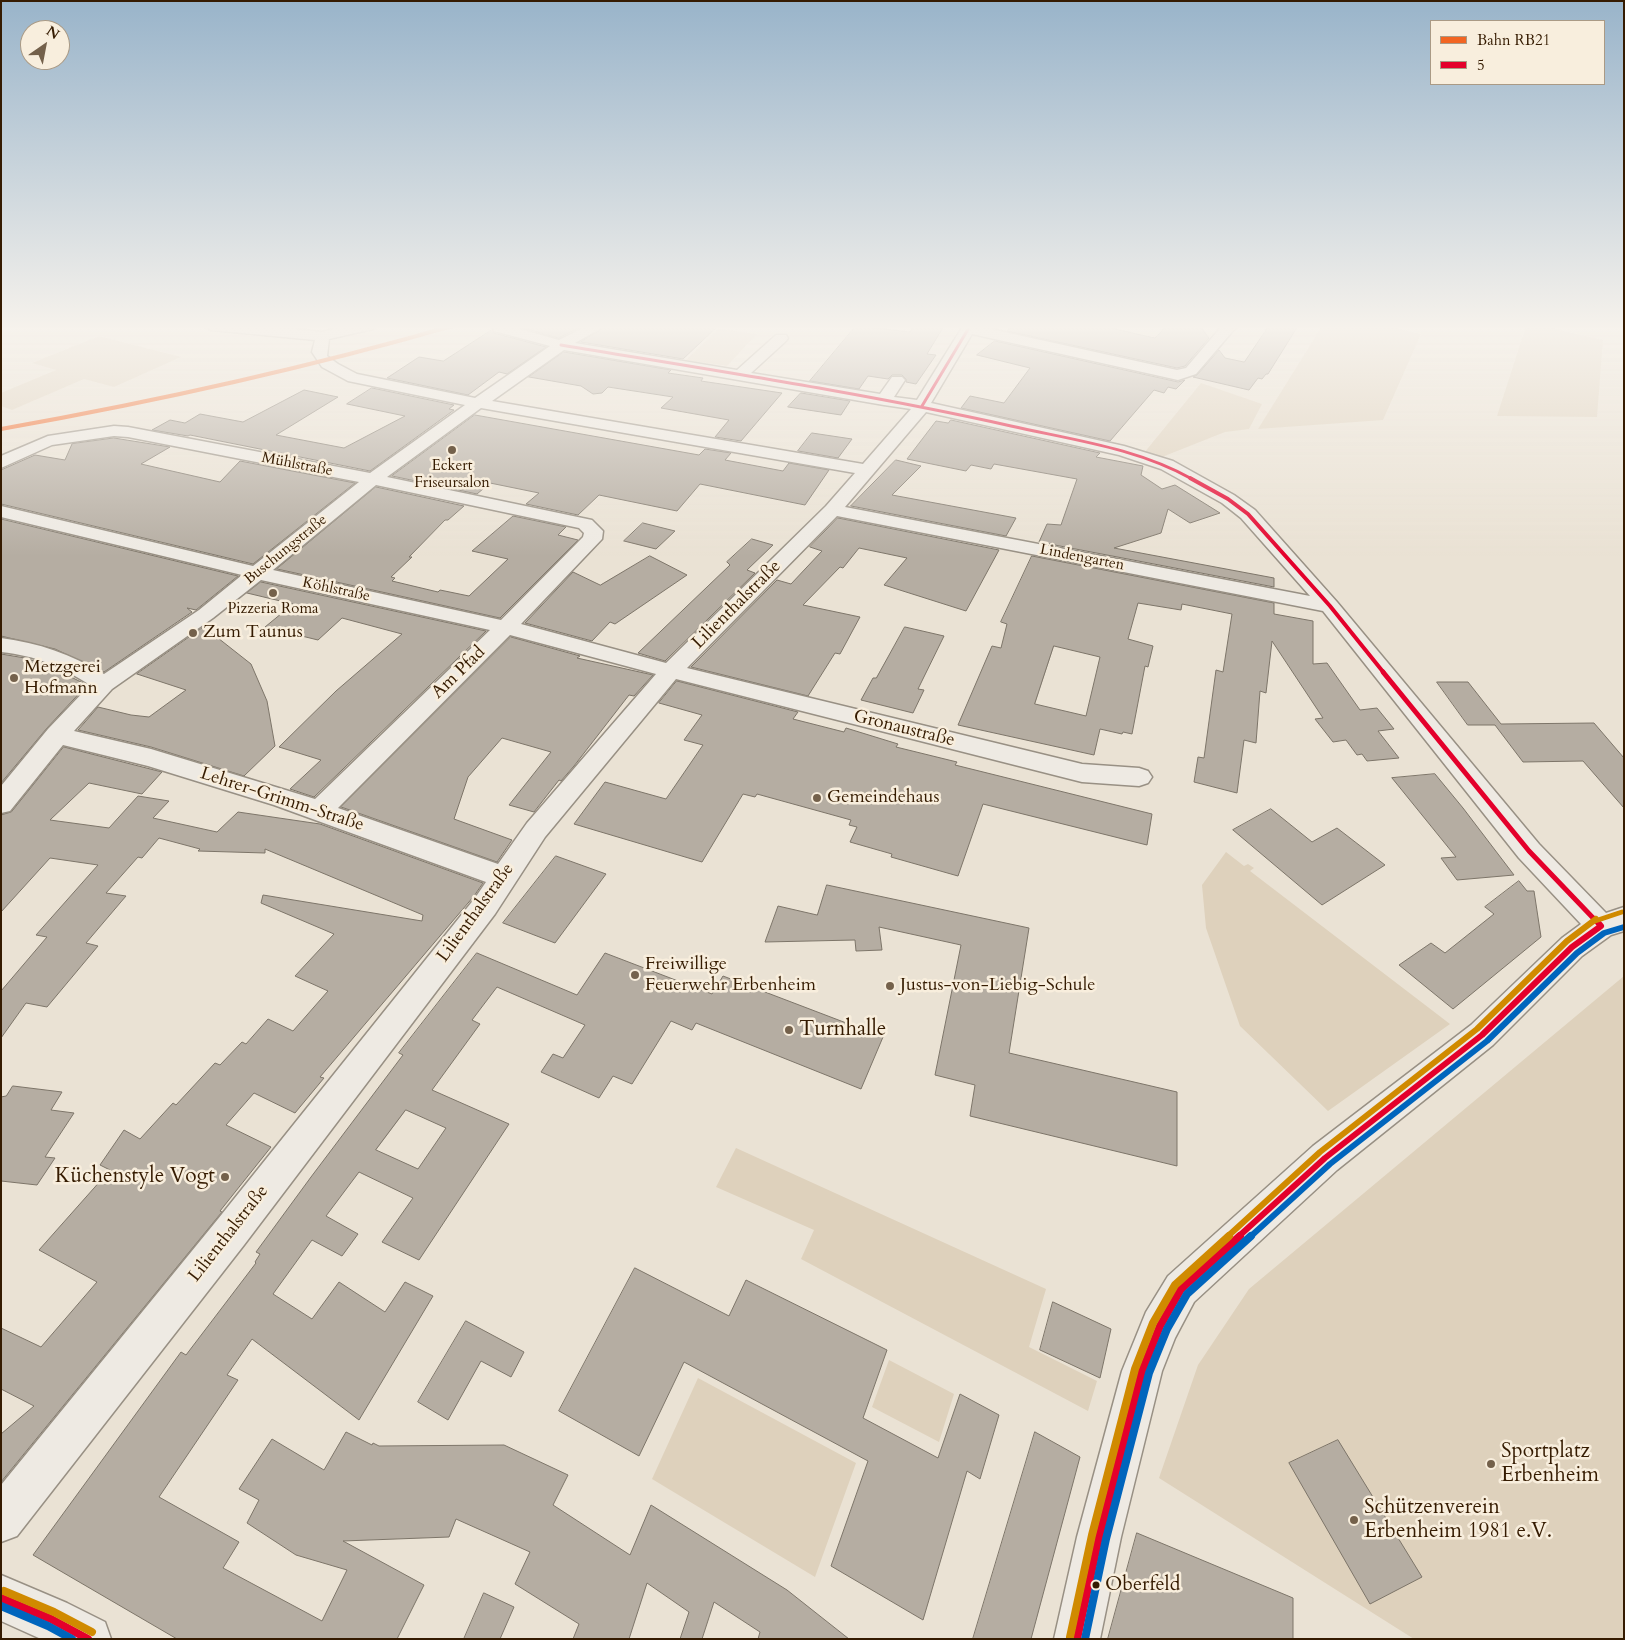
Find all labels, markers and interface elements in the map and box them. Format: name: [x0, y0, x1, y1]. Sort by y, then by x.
north arrow: [20, 20, 70, 70]
legend: [1430, 20, 1605, 85]
text: N: [43, 22, 63, 44]
text: Bahn RB21: [1477, 30, 1550, 50]
text: 5: [1477, 55, 1485, 75]
marker: Eckert Friseursalon: [446, 444, 458, 456]
street label: Mühlstraße: [260, 449, 334, 481]
place label: Eckert Friseursalon: [414, 458, 490, 493]
street label: Buschungstraße: [241, 511, 331, 589]
street label: Lindengarten: [1038, 541, 1126, 575]
street label: Lilienthalstraße: [688, 556, 786, 654]
street label: Köhlstraße: [300, 574, 372, 606]
marker: Pizzeria Roma: [267, 587, 279, 599]
place label: Pizzeria Roma: [227, 601, 319, 619]
place label: Zum Taunus: [203, 622, 303, 644]
marker: Zum Taunus: [187, 627, 199, 639]
street label: Am Pfad: [428, 642, 490, 704]
place label: Metzgerei Hofmann: [24, 657, 101, 700]
marker: Metzgerei Hofmann: [8, 672, 20, 684]
street label: Gronaustraße: [851, 706, 957, 752]
street label: Lehrer-Grimm-Straße: [198, 763, 366, 837]
place label: Gemeindehaus: [827, 787, 939, 809]
marker: Gemeindehaus: [811, 792, 823, 804]
street label: Lilienthalstraße: [433, 859, 519, 967]
place label: Freiwillige Feuerwehr Erbenheim: [645, 954, 816, 996]
marker: Freiwillige Feuerwehr Erbenheim: [629, 969, 641, 981]
place label: Justus-von-Liebig-Schule: [900, 975, 1095, 997]
marker: Justus-von-Liebig-Schule: [884, 980, 896, 992]
place label: Turnhalle: [799, 1017, 886, 1043]
marker: Turnhalle: [783, 1024, 795, 1036]
place label: Küchenstyle Vogt: [55, 1164, 215, 1190]
marker: Küchenstyle Vogt: [219, 1171, 231, 1183]
street label: Lilienthalstraße: [185, 1181, 273, 1287]
place label: Sportplatz Erbenheim: [1501, 1439, 1599, 1489]
marker: Sportplatz Erbenheim: [1485, 1458, 1497, 1470]
place label: Schützenverein Erbenheim 1981 e.V.: [1364, 1495, 1552, 1545]
marker: Schützenverein Erbenheim 1981 e.V.: [1348, 1514, 1360, 1526]
place label: Oberfeld: [1105, 1573, 1180, 1597]
marker: Oberfeld: [1091, 1580, 1101, 1590]

